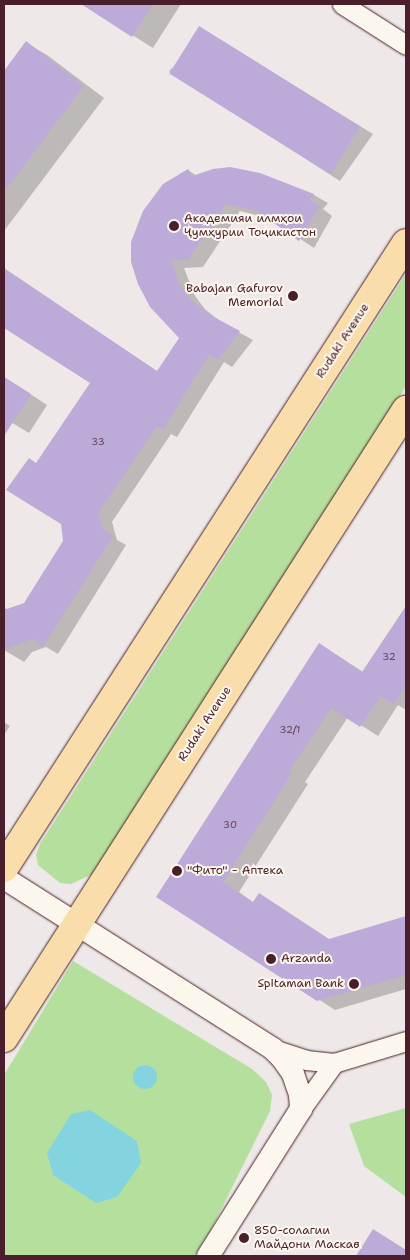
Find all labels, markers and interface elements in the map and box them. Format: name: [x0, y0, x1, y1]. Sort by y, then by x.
place label: Академияи илмҳои Ҷумҳурии Тоҷикистон: [184, 212, 316, 240]
marker: Академияи илмҳои Ҷумҳурии Тоҷикистон: [168, 220, 180, 232]
place label: Babajan Gafurov Memorial: [186, 282, 283, 310]
marker: Babajan Gafurov Memorial: [287, 290, 299, 302]
street label: Rudaki Avenue: [313, 301, 373, 381]
house number: 33: [91, 436, 105, 448]
house number: 32: [382, 651, 396, 663]
street label: Rudaki Avenue: [175, 684, 235, 764]
house number: 32/1: [280, 724, 300, 736]
house number: 30: [223, 819, 237, 831]
place label: "Фито" - Аптека: [187, 864, 283, 878]
marker: "Фито" - Аптека: [171, 865, 183, 877]
place label: Arzanda: [281, 952, 332, 966]
marker: Arzanda: [265, 953, 277, 965]
place label: Spitaman Bank: [257, 977, 344, 991]
marker: Spitaman Bank: [348, 978, 360, 990]
place label: 850-солагии Майдони Маскав: [254, 1224, 360, 1252]
marker: 850-солагии Майдони Маскав: [238, 1232, 250, 1244]

